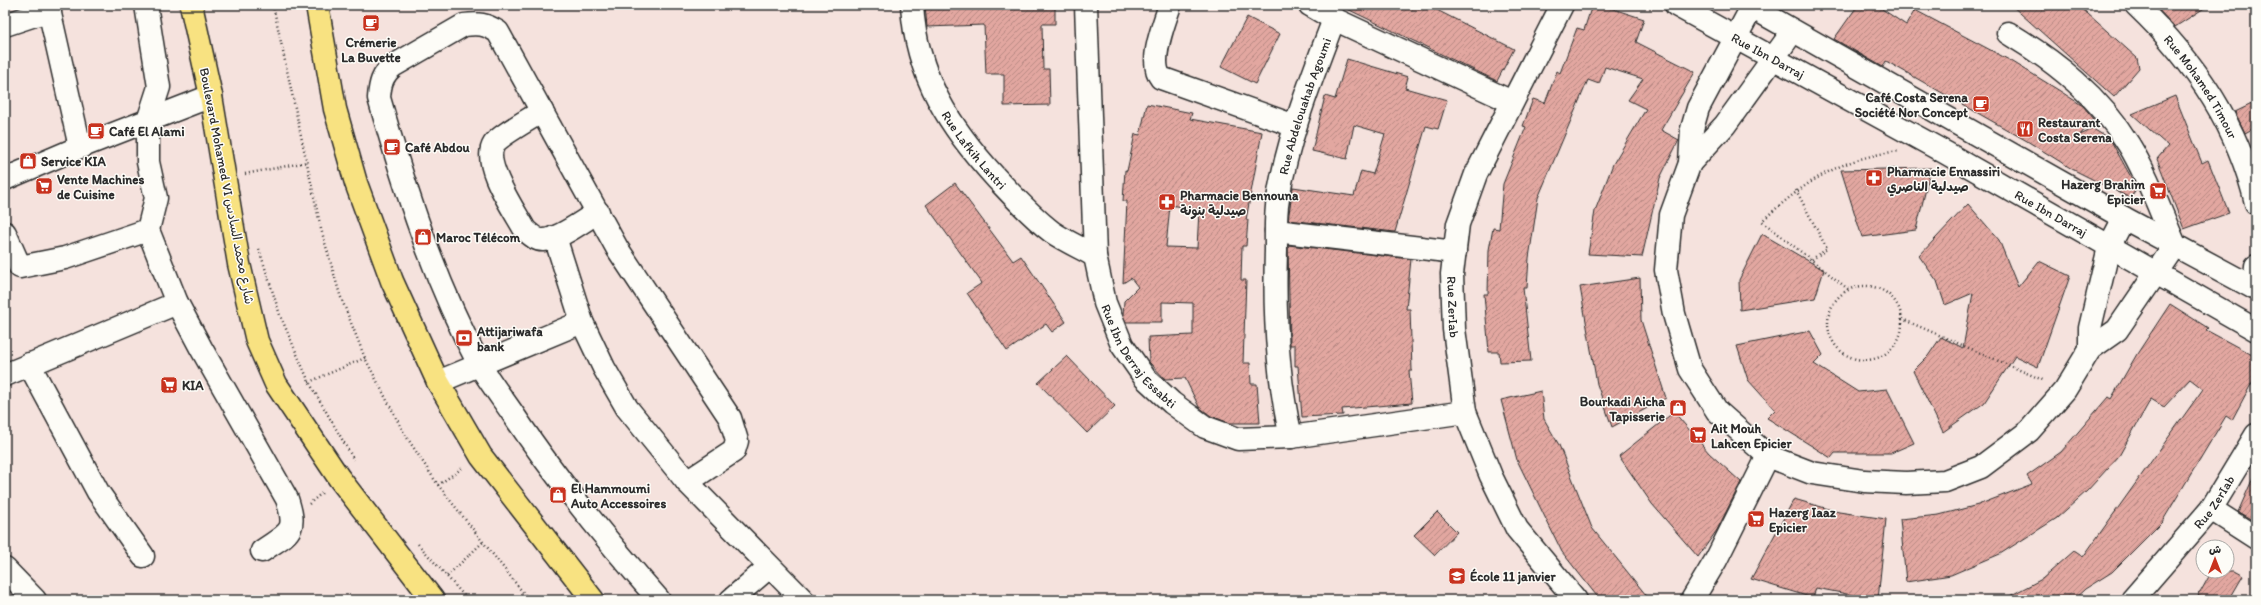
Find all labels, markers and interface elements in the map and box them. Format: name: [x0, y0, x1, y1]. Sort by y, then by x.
cafe icon: Crémerie La Buvette: [361, 13, 381, 33]
street label: Rue Ibn Darraj: [1729, 29, 1807, 82]
street label: Rue Mohamed Timour: [2161, 32, 2241, 141]
place label: Crémerie La Buvette: [341, 35, 401, 65]
street label: Rue Abdelouahab Agoumi: [1275, 35, 1334, 176]
street label: Boulevard Mohamed VI شارع محمد السادس: [195, 67, 257, 306]
place label: Café Costa Serena Société Nor Concept: [1855, 90, 1968, 121]
cafe icon: Café Costa Serena Société Nor Concept: [1971, 94, 1991, 114]
street label: Rue Lafkih Lantri: [939, 108, 1010, 192]
place label: Restaurant Costa Serena: [2038, 115, 2112, 145]
restaurant icon: Restaurant Costa Serena: [2015, 119, 2035, 139]
cafe icon: Café El Alami: [86, 121, 106, 141]
place label: Café El Alami: [109, 124, 185, 139]
cafe icon: Café Abdou: [382, 137, 402, 157]
place label: Café Abdou: [405, 140, 471, 155]
shop icon: Service KIA: [18, 151, 38, 171]
place label: Service KIA: [41, 154, 106, 169]
place label: Pharmacie Ennassiri صيدلية الناصري: [1887, 164, 2000, 197]
pharmacy icon: Pharmacie Ennassiri صيدلية الناصري: [1864, 168, 1884, 188]
place label: Vente Machines de Cuisine: [57, 172, 144, 202]
supermarket icon: Vente Machines de Cuisine: [34, 176, 54, 196]
place label: Hazerg Brahim Epicier: [2061, 177, 2146, 208]
supermarket icon: Hazerg Brahim Epicier: [2148, 181, 2168, 201]
street label: Rue Ibn Darraj: [2012, 186, 2090, 240]
place label: Pharmacie Bennouna صيدلية بنونة: [1180, 188, 1299, 220]
pharmacy icon: Pharmacie Bennouna صيدلية بنونة: [1157, 192, 1177, 212]
shop icon: Maroc Télécom: [413, 227, 433, 247]
place label: Maroc Télécom: [436, 230, 521, 245]
street label: Rue ZerIab: [1445, 276, 1463, 339]
street label: Rue Ibn Derraj Essabti: [1099, 302, 1179, 411]
place label: Attijariwafa bank: [476, 324, 543, 354]
bank icon: Attijariwafa bank: [454, 328, 474, 348]
supermarket icon: KIA: [159, 375, 179, 395]
place label: KIA: [182, 378, 204, 393]
place label: Bourkadi Aicha Tapisserie: [1580, 394, 1665, 425]
shop icon: Bourkadi Aicha Tapisserie: [1668, 398, 1688, 418]
place label: Ait Mouh Lahcen Epicier: [1710, 421, 1792, 452]
supermarket icon: Ait Mouh Lahcen Epicier: [1688, 425, 1708, 445]
street label: Rue ZerIab: [2190, 472, 2237, 531]
place label: El Hammoumi Auto Accessoires: [570, 481, 666, 511]
shop icon: El Hammoumi Auto Accessoires: [548, 485, 568, 505]
place label: Hazerg Iaaz Epicier: [1769, 505, 1837, 536]
supermarket icon: Hazerg Iaaz Epicier: [1746, 509, 1766, 529]
north arrow: [2195, 539, 2235, 579]
text: ش: [2209, 543, 2221, 556]
school or university icon: École 11 janvier: [1447, 566, 1467, 586]
place label: École 11 janvier: [1470, 568, 1557, 585]

